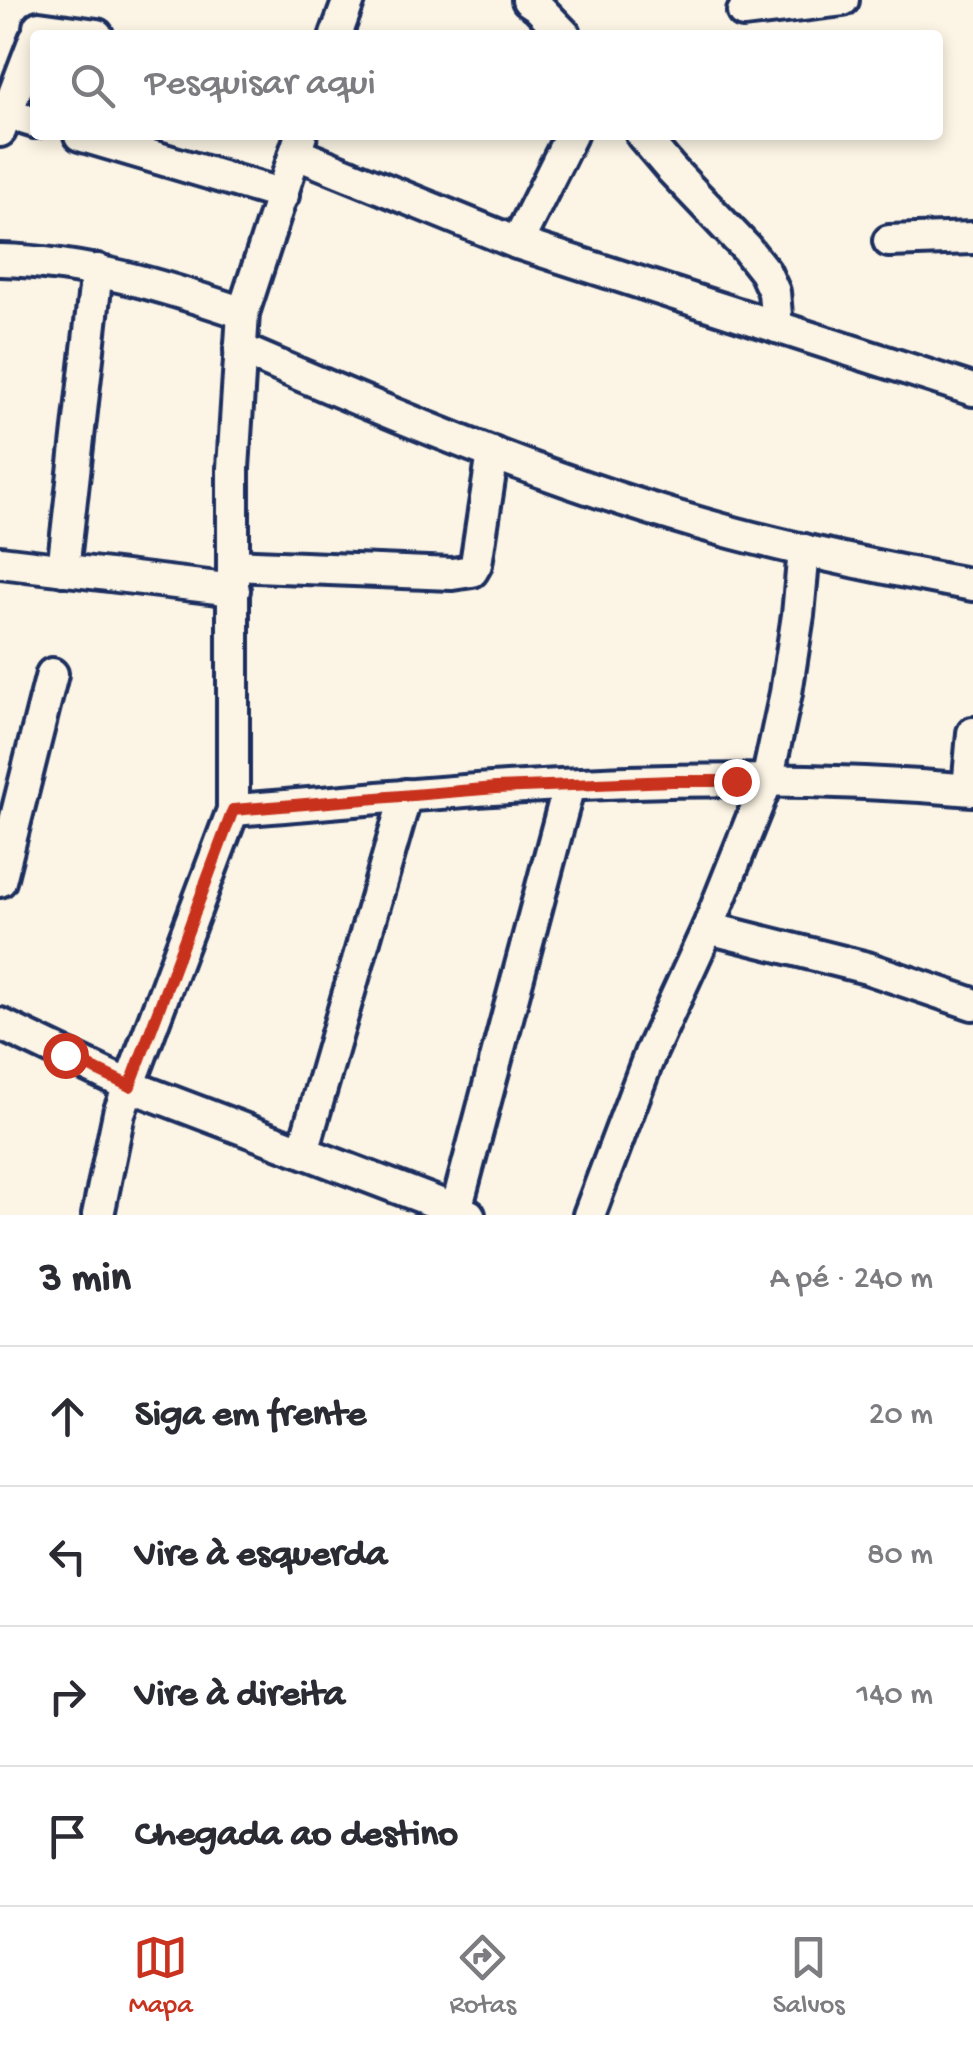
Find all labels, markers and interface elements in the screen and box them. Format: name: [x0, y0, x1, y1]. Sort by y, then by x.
search box: [30, 30, 943, 140]
icon: search: [65, 58, 120, 113]
text: Pesquisar aqui: [145, 63, 376, 107]
route end: [714, 759, 760, 805]
route start: [43, 1033, 89, 1079]
text: 3 min: [40, 1256, 131, 1305]
text: A pé · 240 m: [770, 1261, 933, 1299]
icon: ahead: [40, 1389, 95, 1444]
text: Siga em frente: [135, 1394, 366, 1438]
text: 20 m: [869, 1397, 933, 1435]
icon: left: [40, 1529, 95, 1584]
text: Vire à esquerda: [135, 1534, 387, 1578]
text: 80 m: [867, 1537, 933, 1575]
icon: right: [40, 1669, 95, 1724]
text: Vire à direita: [135, 1674, 345, 1718]
text: 140 m: [856, 1677, 933, 1715]
icon: arrive: [40, 1809, 95, 1864]
text: Chegada ao destino: [135, 1814, 458, 1858]
tab: Mapa: [128, 1930, 193, 2023]
tab: Rotas: [449, 1930, 516, 2023]
tab: Salvos: [773, 1930, 845, 2023]

